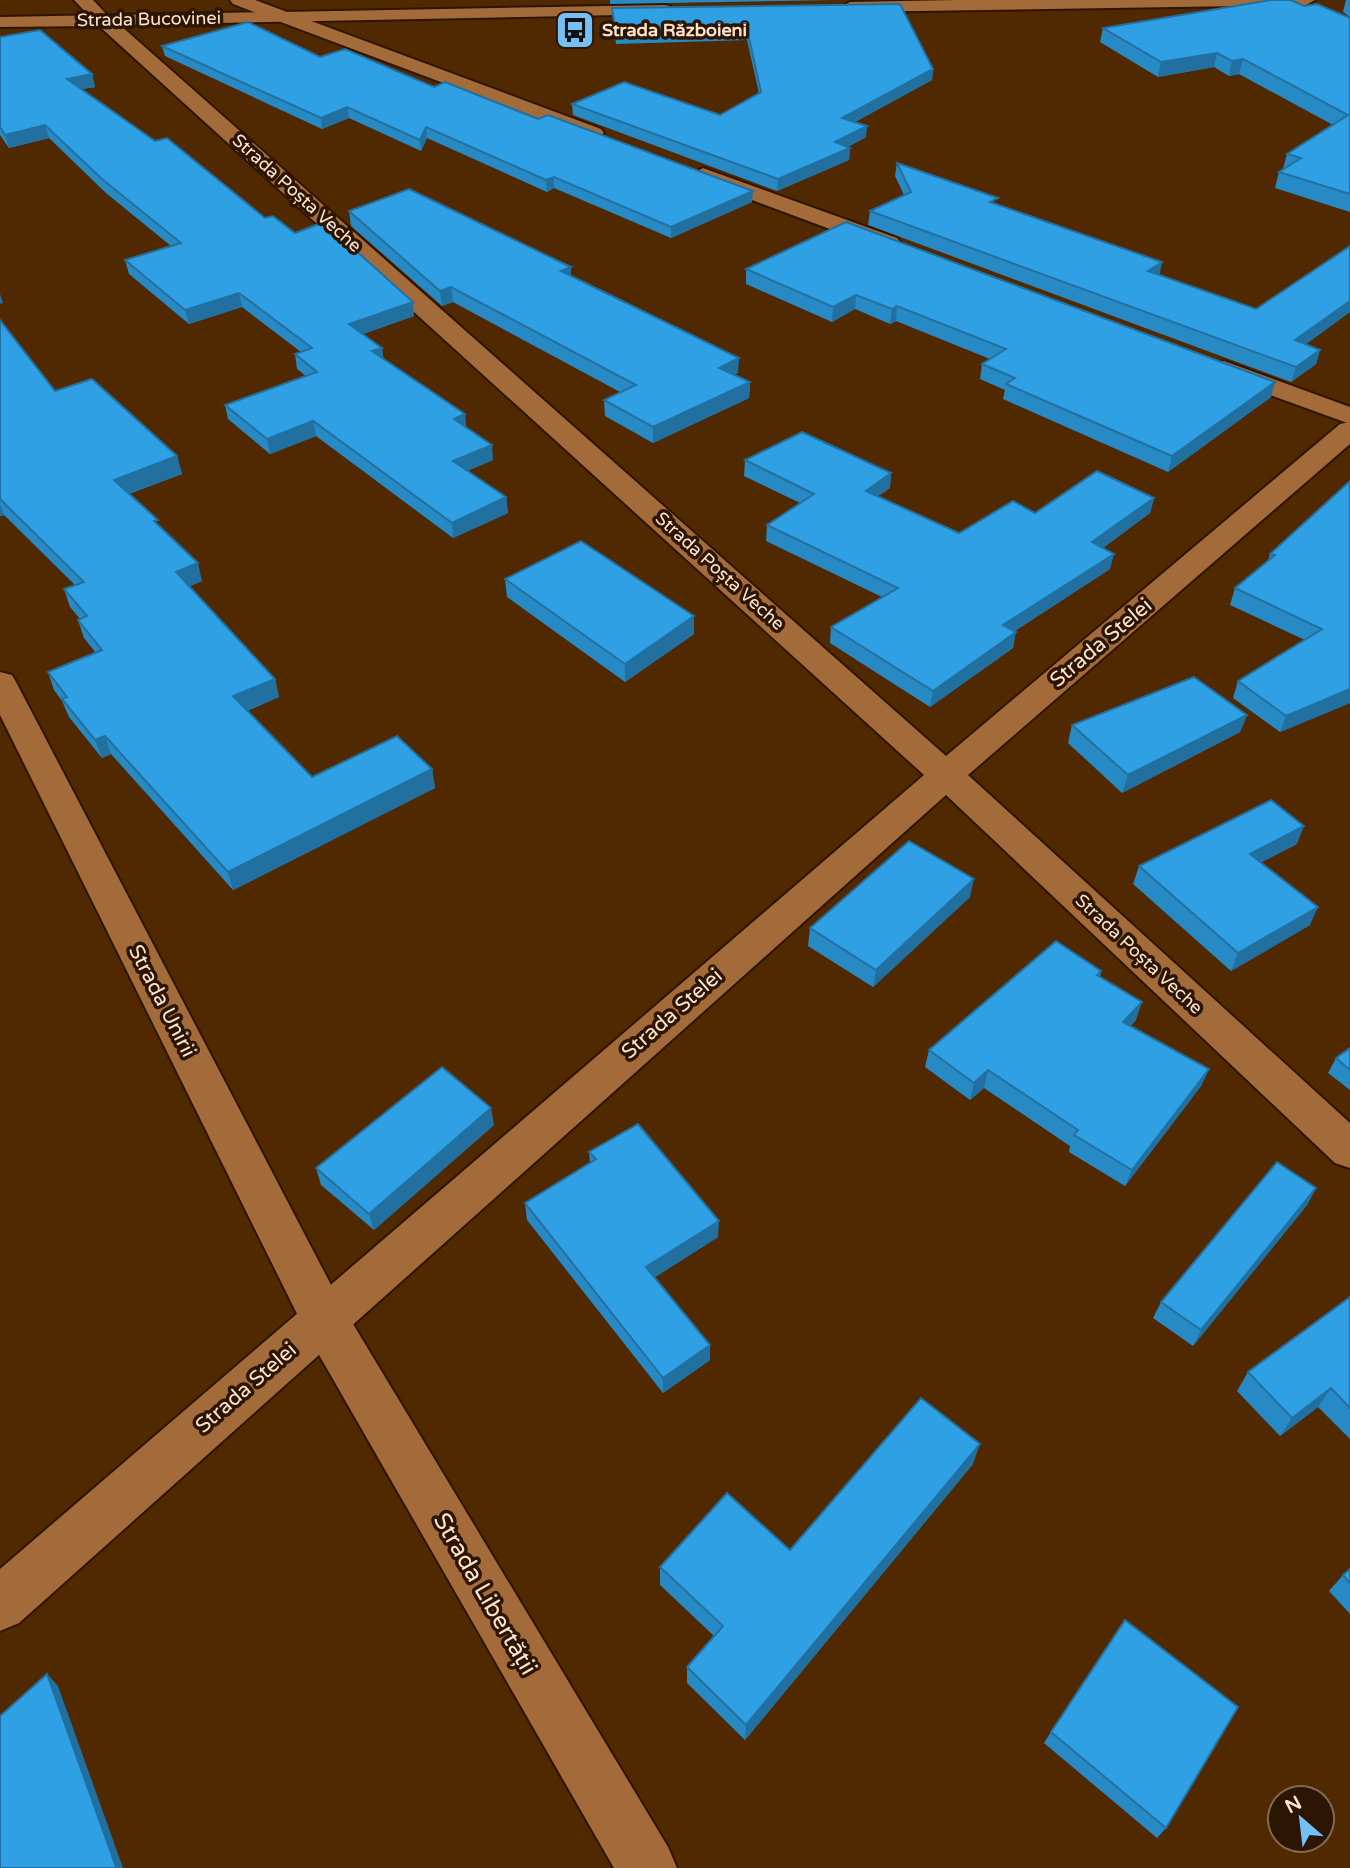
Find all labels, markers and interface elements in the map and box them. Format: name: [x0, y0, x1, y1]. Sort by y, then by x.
street label: Strada Bucovinei: [77, 7, 221, 31]
bus stop icon: Strada Războieni: [554, 9, 596, 51]
place label: Strada Războieni: [602, 19, 747, 41]
street label: Strada Poșta Veche: [228, 129, 366, 257]
street label: Strada Poșta Veche: [651, 507, 789, 635]
street label: Strada Stelei: [1045, 593, 1157, 693]
street label: Strada Poșta Veche: [1071, 889, 1207, 1019]
street label: Strada Unirii: [123, 941, 201, 1061]
street label: Strada Stelei: [616, 963, 728, 1065]
street label: Strada Stelei: [190, 1337, 302, 1439]
street label: Strada Libertății: [427, 1508, 543, 1680]
north arrow: [1266, 1784, 1336, 1854]
text: N: [1282, 1792, 1305, 1818]

